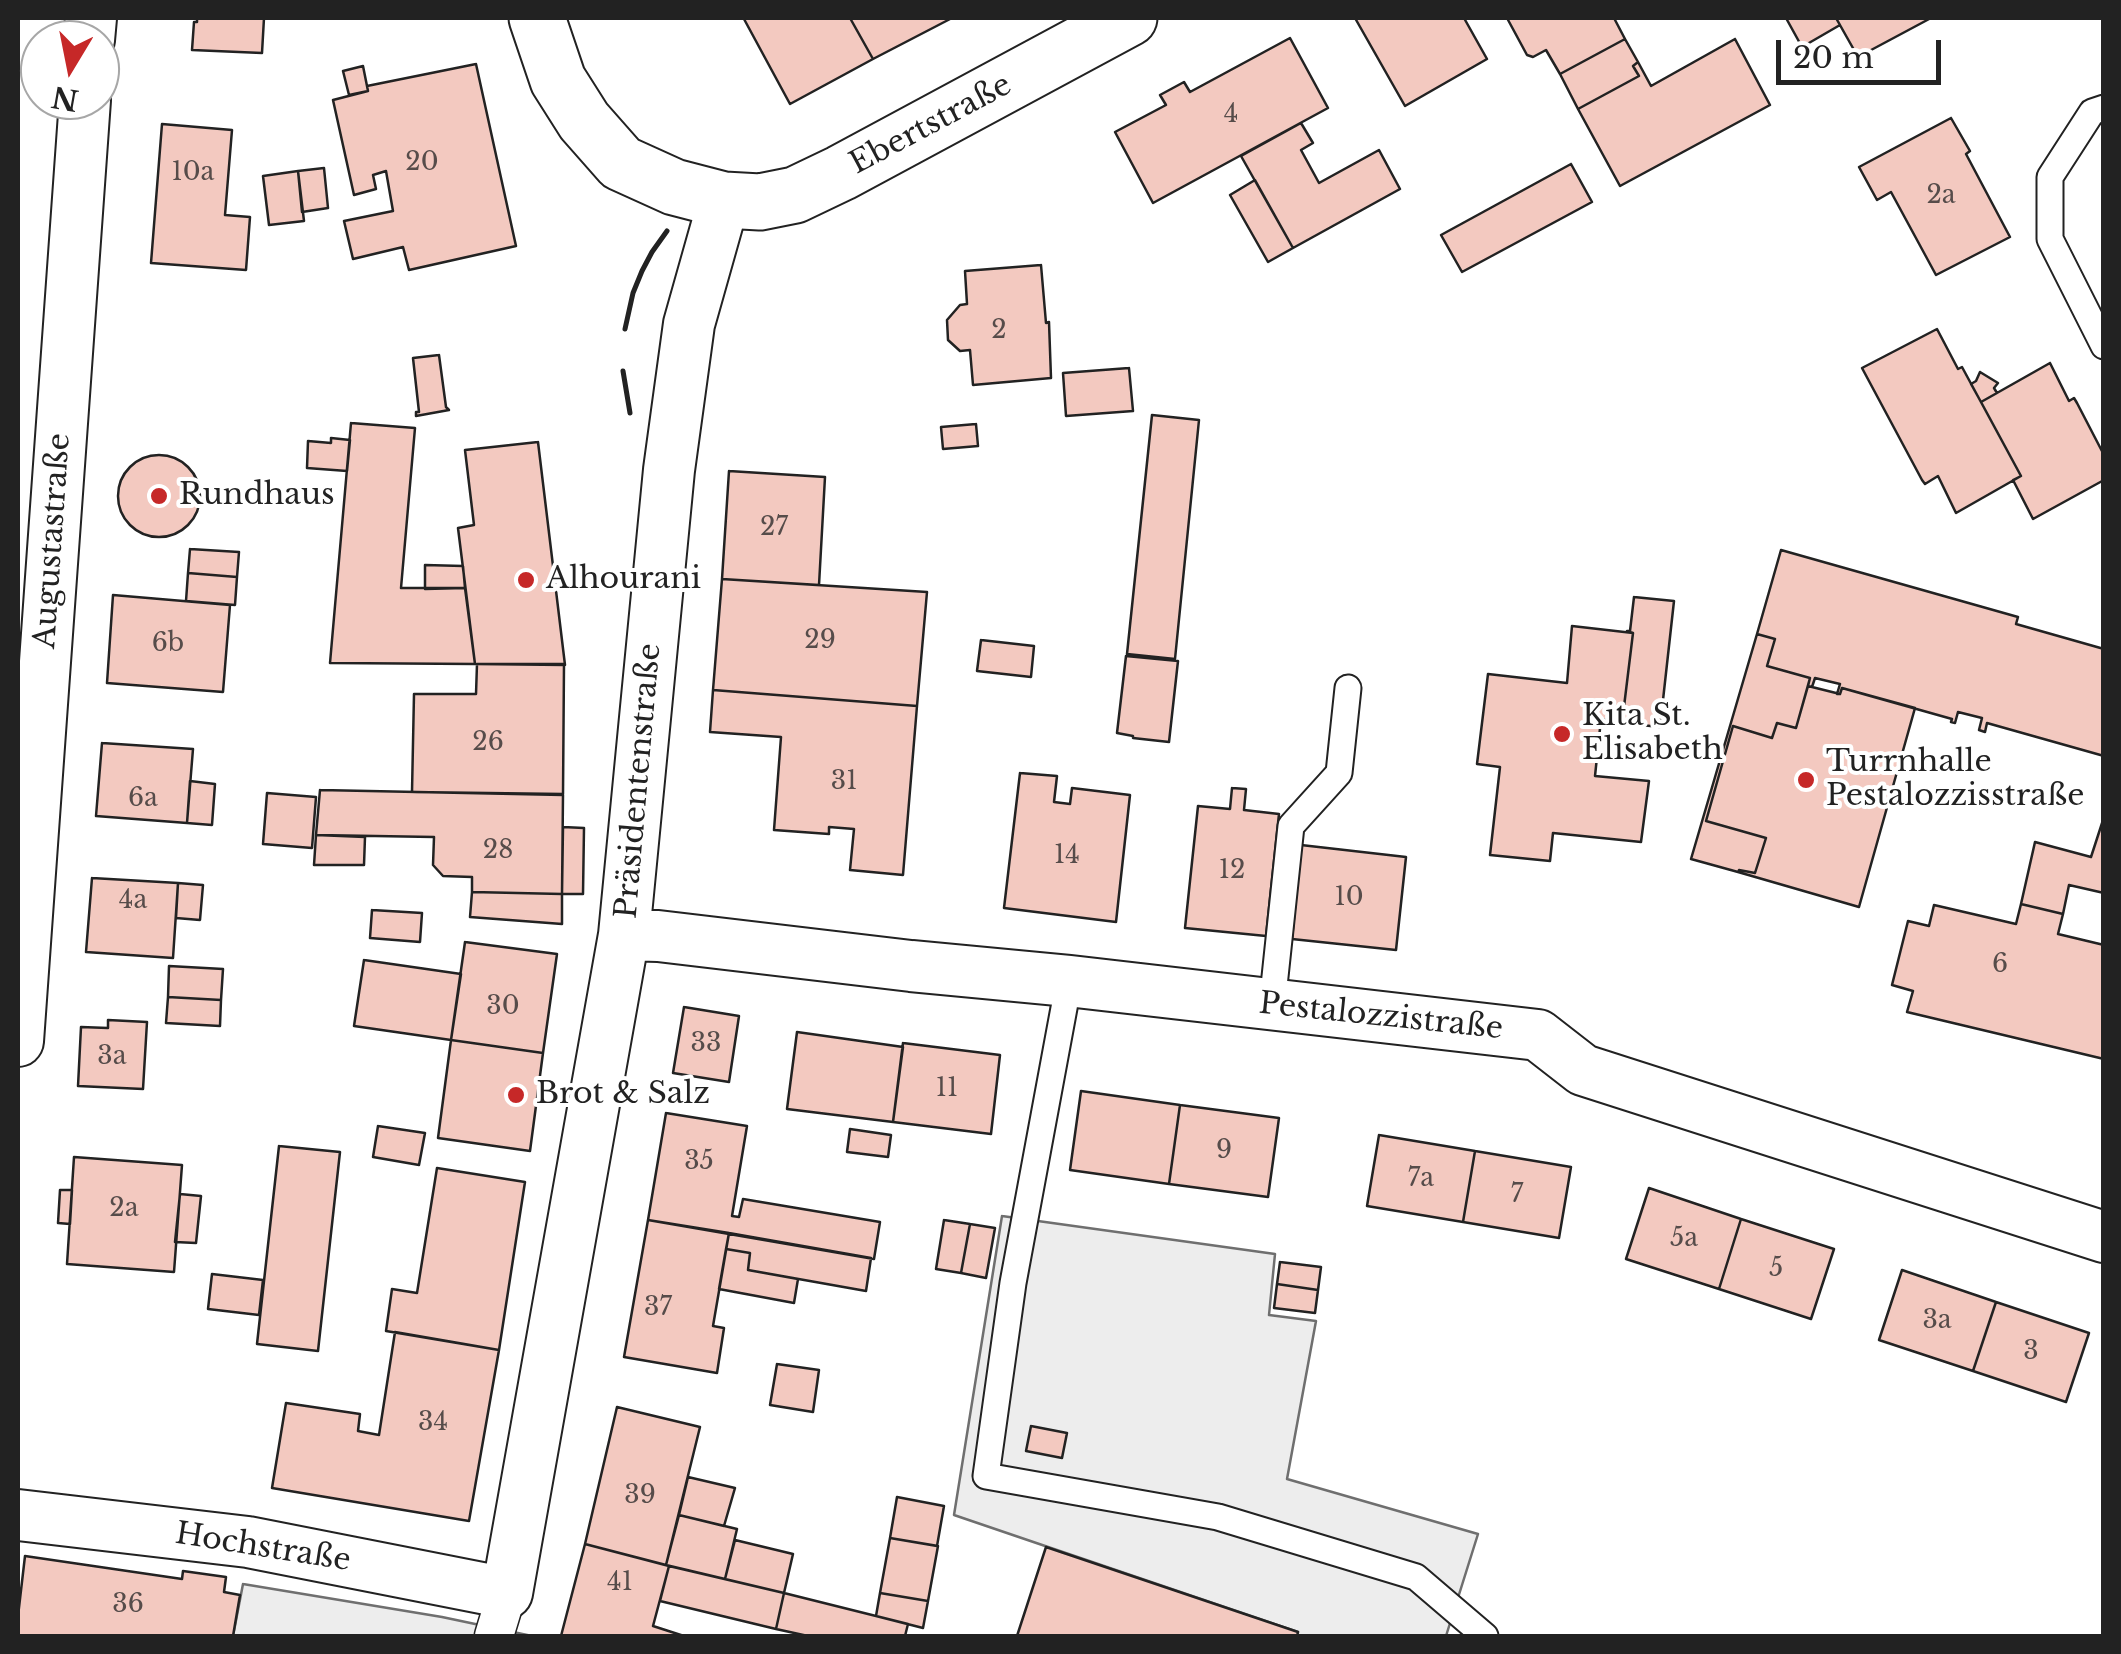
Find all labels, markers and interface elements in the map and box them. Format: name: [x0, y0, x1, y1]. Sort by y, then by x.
north arrow: [20, 20, 120, 120]
scale bar: [1781, 20, 1946, 82]
text: 20 m: [1793, 39, 1874, 76]
street label: Ebertstraße: [844, 67, 1018, 183]
text: N: [49, 79, 81, 118]
house number: 4: [1224, 100, 1238, 130]
house number: 20: [405, 148, 439, 178]
house number: 10a: [172, 158, 214, 188]
house number: 2a: [1926, 181, 1956, 211]
house number: 2: [991, 316, 1007, 346]
street label: Augustastraße: [28, 432, 78, 650]
place label: Rundhaus: [179, 478, 335, 514]
marker: Rundhaus: [148, 485, 170, 507]
house number: 27: [760, 513, 788, 543]
place label: Alhourani: [546, 562, 701, 598]
marker: Alhourani: [515, 569, 537, 591]
house number: 29: [804, 626, 836, 656]
house number: 6b: [152, 629, 184, 659]
street label: Präsidentenstraße: [609, 642, 669, 920]
place label: Kita St. Elisabeth: [1582, 699, 1723, 770]
marker: Kita St. Elisabeth: [1551, 723, 1573, 745]
house number: 26: [472, 728, 504, 758]
place label: Turrnhalle Pestalozzisstraße: [1826, 745, 2085, 816]
house number: 31: [831, 767, 857, 797]
marker: Turrnhalle Pestalozzisstraße: [1795, 769, 1817, 791]
house number: 6a: [128, 784, 158, 814]
house number: 28: [483, 836, 513, 866]
house number: 14: [1054, 841, 1080, 871]
house number: 12: [1219, 856, 1245, 886]
house number: 10: [1335, 883, 1363, 913]
house number: 4a: [119, 886, 147, 916]
house number: 6: [1992, 950, 2008, 980]
street label: Pestalozzistraße: [1257, 986, 1505, 1048]
house number: 30: [486, 992, 520, 1022]
house number: 33: [691, 1029, 721, 1059]
house number: 3a: [97, 1042, 127, 1072]
house number: 11: [936, 1074, 958, 1104]
place label: Brot & Salz: [536, 1077, 710, 1113]
marker: Brot & Salz: [505, 1084, 527, 1106]
house number: 9: [1216, 1136, 1232, 1166]
house number: 35: [684, 1147, 714, 1177]
house number: 7a: [1408, 1164, 1434, 1194]
house number: 7: [1511, 1180, 1523, 1210]
house number: 2a: [109, 1194, 139, 1224]
house number: 5a: [1670, 1224, 1698, 1254]
house number: 5: [1769, 1254, 1783, 1284]
house number: 37: [644, 1293, 672, 1323]
house number: 3a: [1922, 1306, 1952, 1336]
house number: 3: [2023, 1337, 2039, 1367]
house number: 34: [418, 1408, 448, 1438]
house number: 39: [624, 1481, 656, 1511]
street label: Hochstraße: [173, 1516, 353, 1580]
house number: 41: [607, 1568, 633, 1598]
house number: 36: [112, 1590, 144, 1620]

